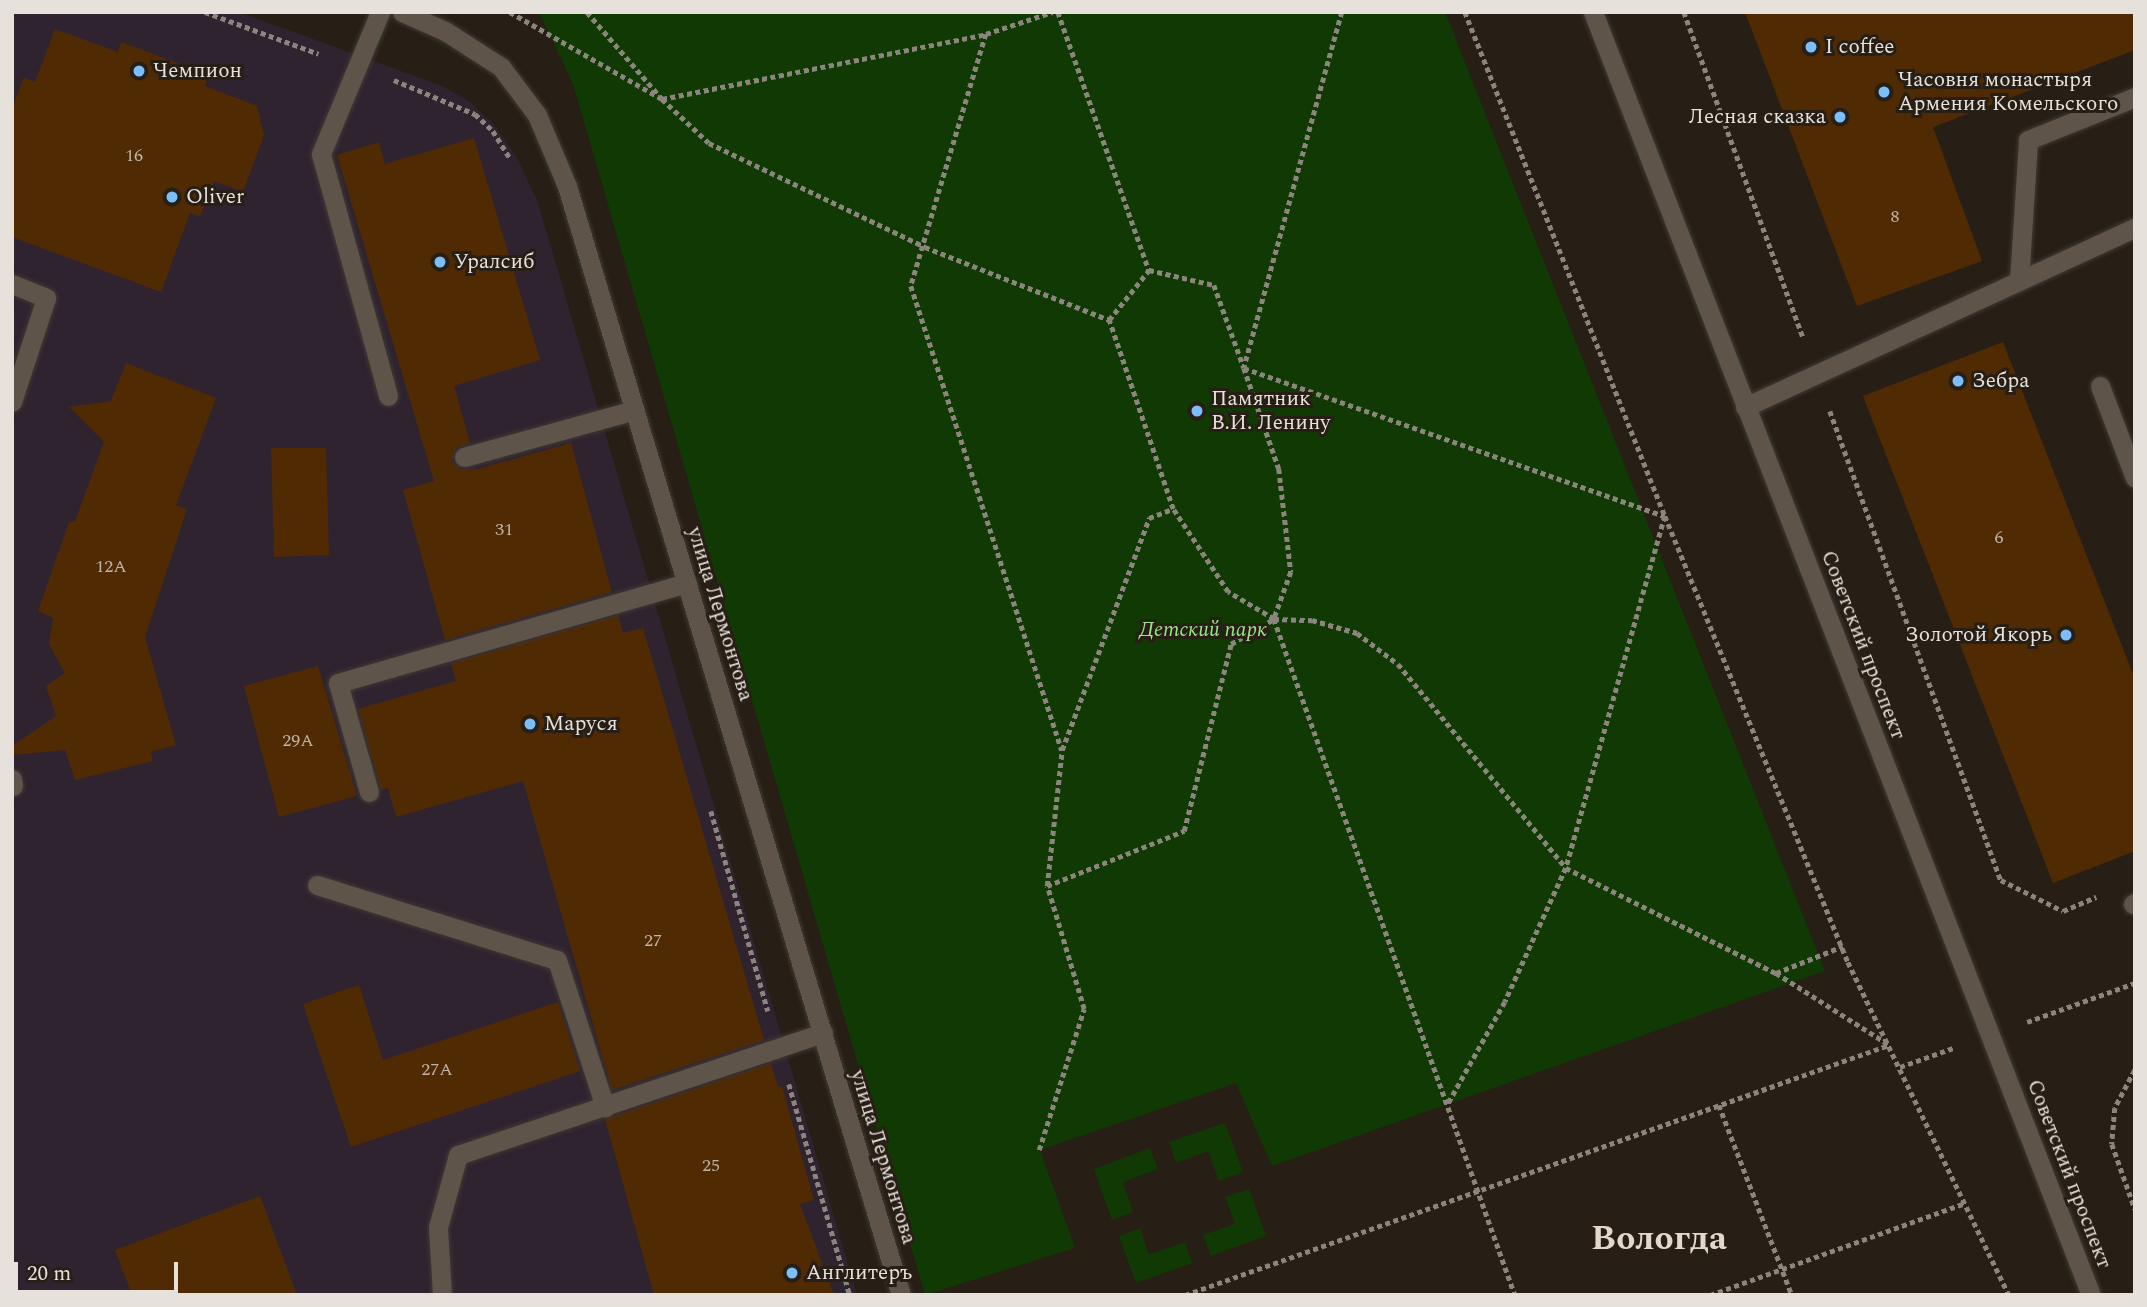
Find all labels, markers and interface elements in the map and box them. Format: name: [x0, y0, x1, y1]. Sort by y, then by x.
place label: I coffee: [1825, 34, 1895, 60]
marker: I coffee: [1803, 39, 1819, 55]
place label: Чемпион: [153, 58, 242, 84]
marker: Чемпион: [131, 63, 147, 79]
place label: Часовня монастыря Армения Комельского: [1898, 67, 2118, 117]
marker: Часовня монастыря Армения Комельского: [1876, 84, 1892, 100]
place label: Лесная сказка: [1689, 104, 1826, 130]
marker: Лесная сказка: [1832, 109, 1848, 125]
house number: 16: [125, 145, 143, 167]
place label: Oliver: [186, 184, 244, 210]
marker: Oliver: [164, 189, 180, 205]
house number: 8: [1891, 206, 1899, 228]
place label: Уралсиб: [454, 249, 534, 275]
marker: Уралсиб: [432, 254, 448, 270]
place label: Зебра: [1972, 368, 2030, 394]
marker: Зебра: [1950, 373, 1966, 389]
place label: Памятник В.И. Ленину: [1211, 386, 1330, 436]
marker: Памятник В.И. Ленину: [1189, 403, 1205, 419]
house number: 31: [495, 519, 513, 541]
street label: улица Лермонтова: [682, 524, 758, 704]
house number: 6: [1995, 527, 2003, 549]
street label: Советский проспект: [1815, 547, 1911, 743]
house number: 12А: [95, 556, 127, 578]
park label: Детский парк: [1139, 617, 1267, 643]
place label: Золотой Якорь: [1905, 622, 2052, 648]
marker: Золотой Якорь: [2058, 627, 2074, 643]
place label: Маруся: [544, 711, 618, 737]
marker: Маруся: [522, 716, 538, 732]
house number: 29А: [282, 730, 314, 752]
house number: 27: [644, 930, 662, 952]
house number: 27А: [421, 1059, 453, 1081]
street label: улица Лермонтова: [845, 1067, 921, 1247]
street label: Советский проспект: [2021, 1076, 2117, 1272]
house number: 25: [702, 1155, 720, 1177]
district label: Вологда: [1591, 1218, 1727, 1260]
scale bar: [18, 1248, 182, 1292]
text: 20 m: [27, 1258, 71, 1290]
place label: Англитеръ: [806, 1260, 912, 1286]
marker: Англитеръ: [784, 1265, 800, 1281]

